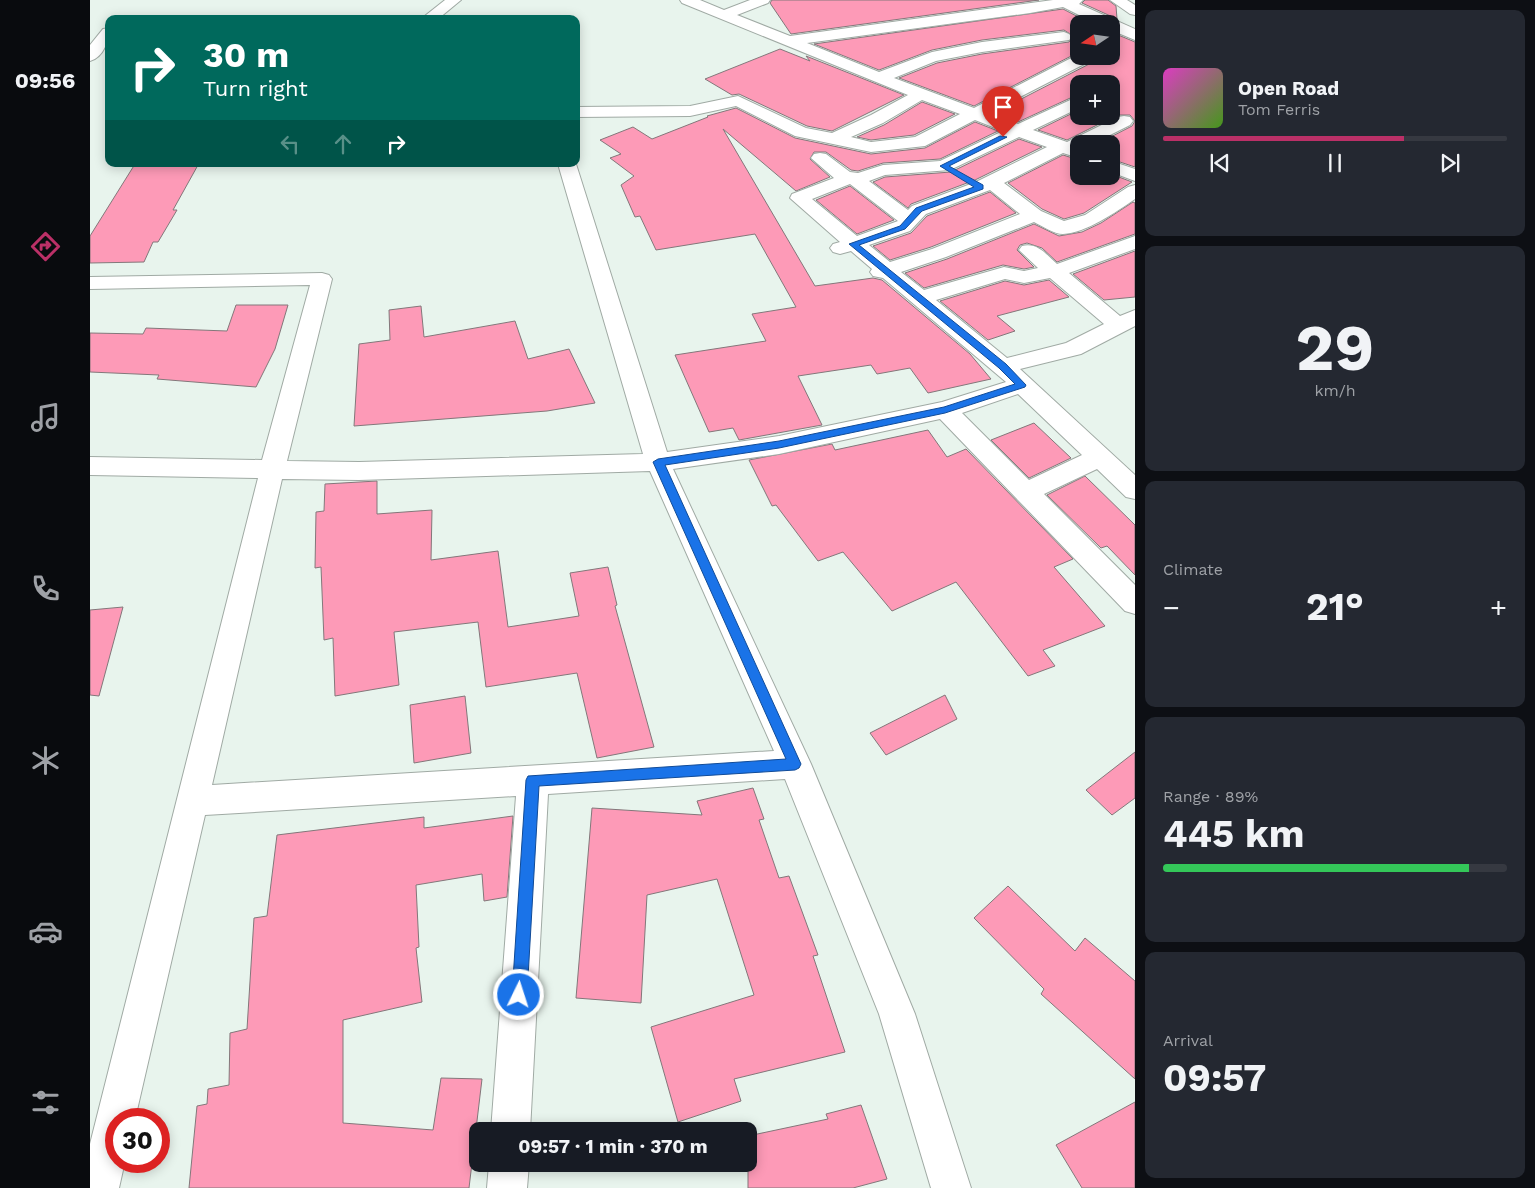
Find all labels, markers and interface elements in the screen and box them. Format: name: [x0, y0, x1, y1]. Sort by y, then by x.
north arrow: [1070, 15, 1120, 65]
map controls: [1070, 15, 1120, 185]
text: 30 m: [203, 34, 289, 76]
icon: right: [120, 35, 185, 100]
text: 09:56: [15, 68, 75, 93]
button: +: [1070, 75, 1120, 125]
text: Turn right: [203, 76, 308, 101]
text: Open Road: [1238, 77, 1339, 100]
pin: [982, 86, 1024, 137]
icon: arrive: [989, 93, 1017, 121]
text: Tom Ferris: [1238, 100, 1320, 119]
icon: left: [276, 130, 304, 158]
icon: ahead: [329, 130, 357, 158]
icon: right: [382, 130, 410, 158]
button: −: [1070, 135, 1120, 185]
icon: previous: [1206, 149, 1234, 177]
icon: pause: [1321, 149, 1349, 177]
icon: next: [1436, 149, 1464, 177]
icon: directions: [28, 229, 63, 264]
text: 29: [1296, 310, 1374, 386]
text: km/h: [1314, 381, 1356, 400]
icon: music: [28, 400, 63, 435]
text: Climate: [1163, 560, 1223, 579]
icon: phone: [28, 571, 63, 606]
text: 21°: [1306, 585, 1364, 629]
text: −: [1163, 591, 1180, 624]
text: +: [1490, 591, 1507, 624]
icon: climate: [28, 743, 63, 778]
text: Range · 89%: [1163, 787, 1258, 806]
text: 445 km: [1163, 812, 1305, 856]
icon: car: [28, 914, 63, 949]
position arrow: [492, 968, 544, 1020]
text: Arrival: [1163, 1031, 1213, 1050]
text: 09:57: [1163, 1056, 1266, 1100]
icon: filters: [28, 1085, 63, 1120]
speed limit sign: 30: [105, 1108, 170, 1173]
text: 09:57 · 1 min · 370 m: [518, 1135, 708, 1158]

